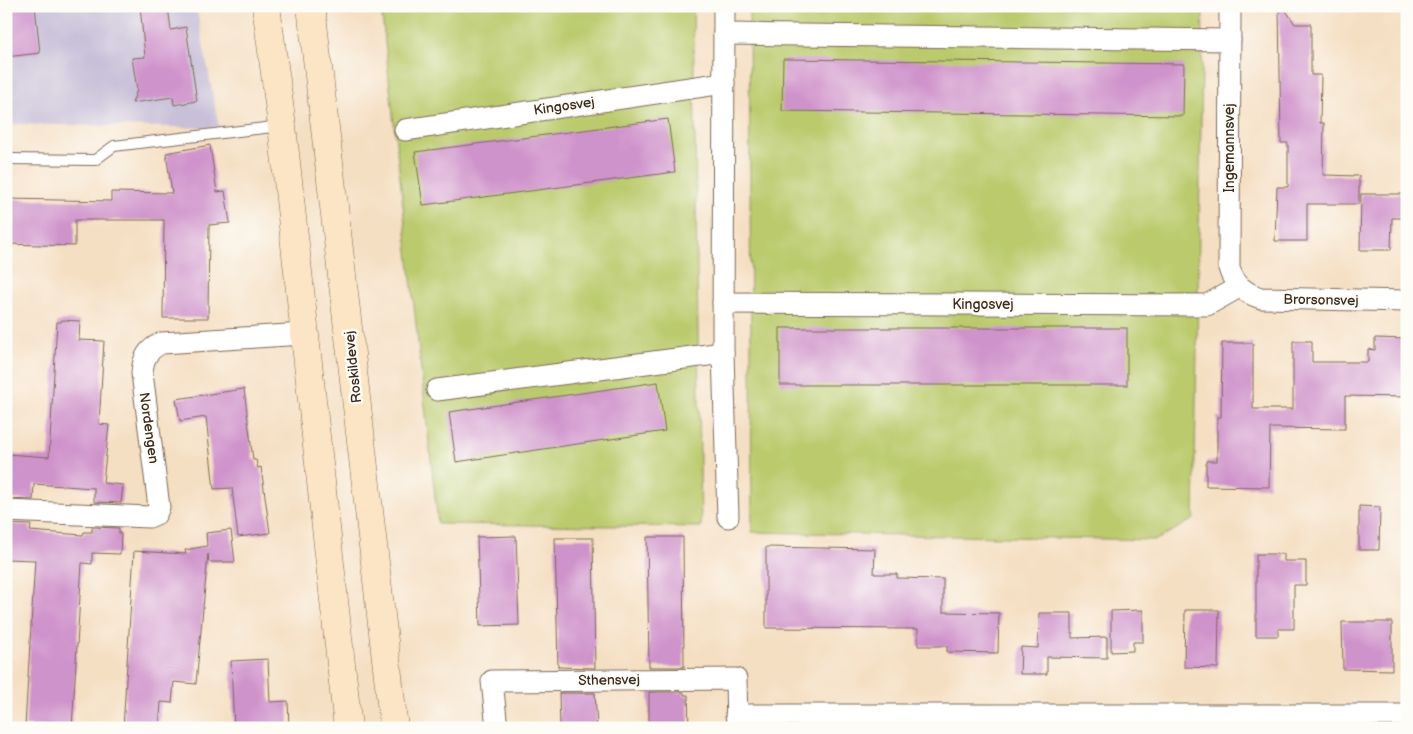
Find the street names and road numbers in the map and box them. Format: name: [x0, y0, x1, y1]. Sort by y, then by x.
street label: Kingosvej: [532, 93, 596, 119]
street label: Ingemannsvej: [1221, 103, 1238, 193]
street label: Brorsonsvej: [1283, 291, 1359, 309]
street label: Kingosvej: [952, 296, 1014, 313]
street label: Roskildevej: [341, 330, 365, 404]
street label: Nordengen: [136, 391, 162, 465]
street label: Sthensvej: [578, 671, 640, 689]

